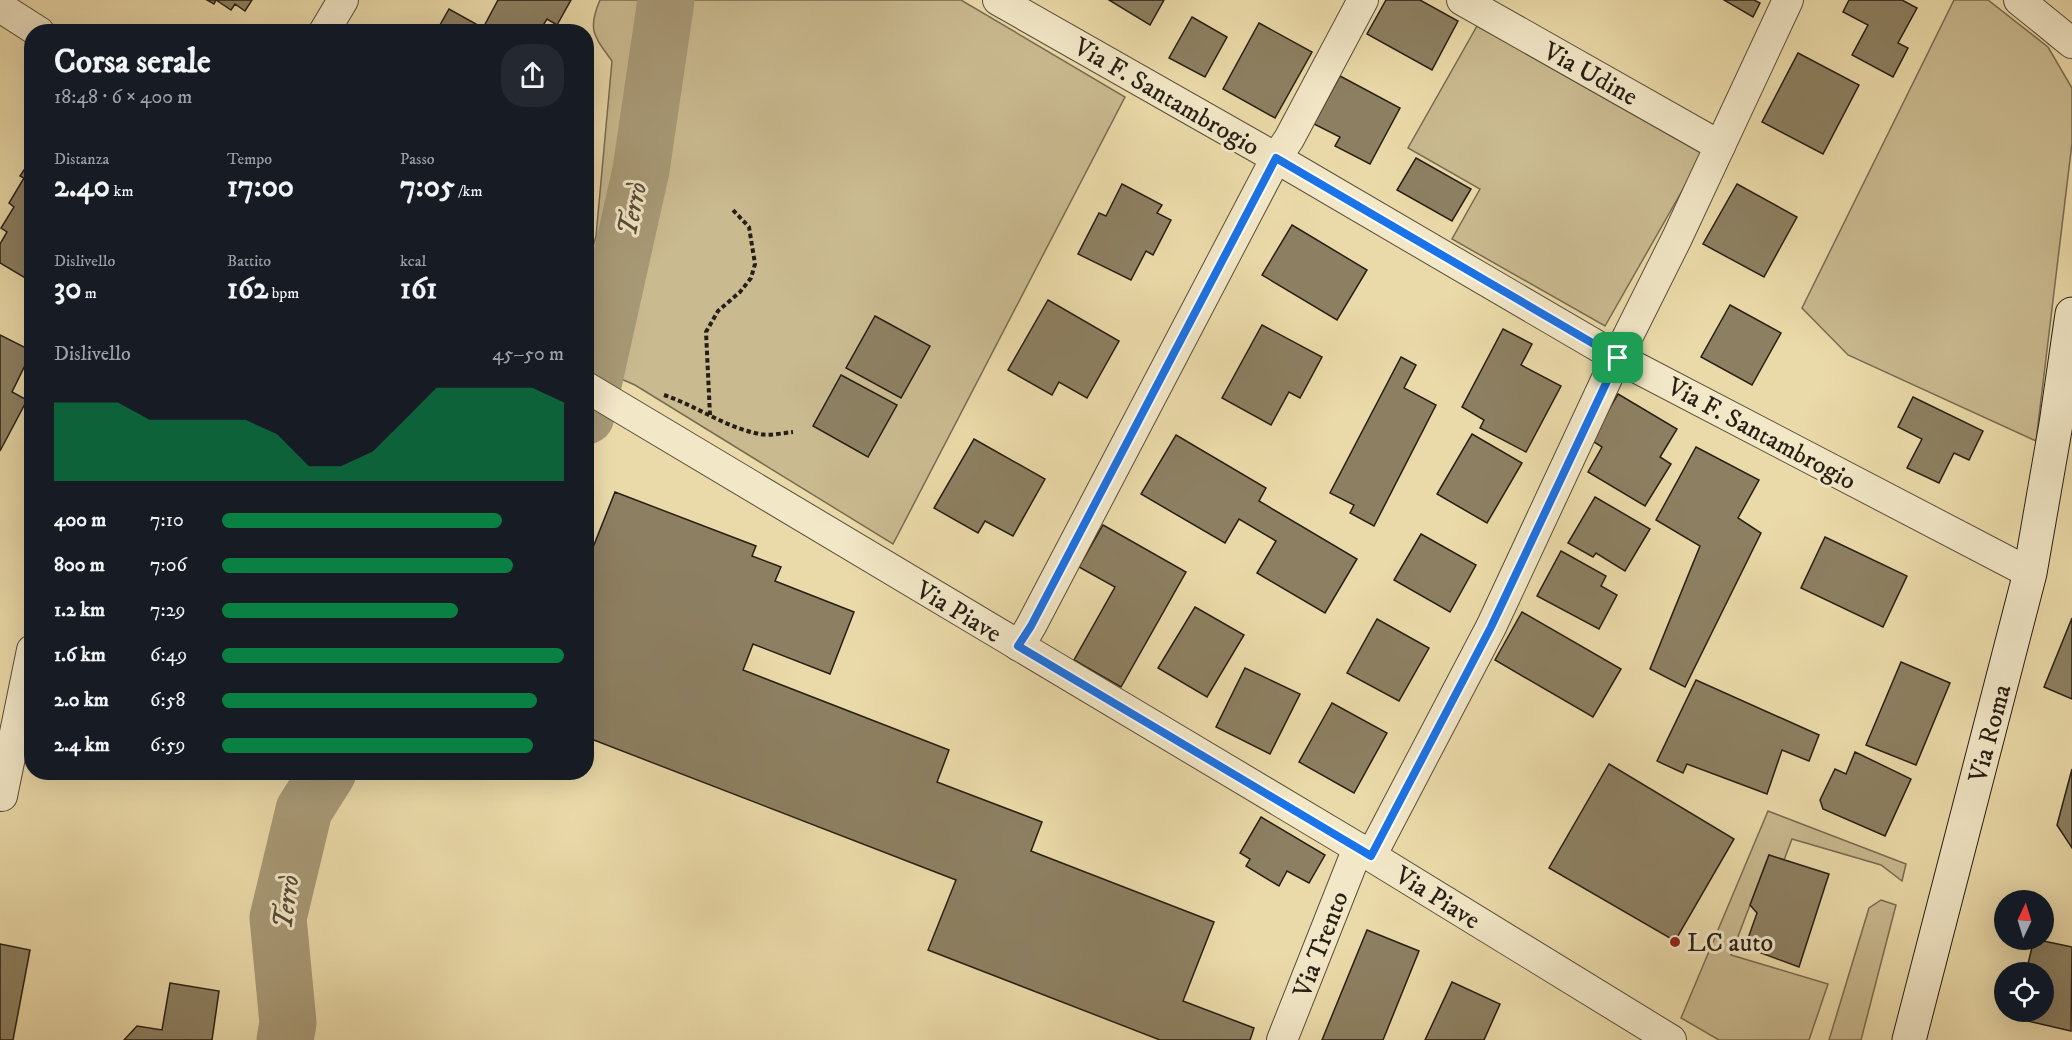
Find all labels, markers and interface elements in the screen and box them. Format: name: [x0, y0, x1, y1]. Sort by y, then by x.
street label: Via F. Santambrogio: [1067, 30, 1265, 164]
street label: Via Udine: [1536, 34, 1643, 114]
text: Corsa serale: [54, 42, 211, 83]
button: share: [501, 44, 564, 107]
text: 18:48 · 6 × 400 m: [54, 85, 192, 110]
text: Distanza: [54, 149, 109, 169]
text: Tempo: [227, 149, 272, 169]
text: Passo: [400, 149, 435, 169]
text: 2.40: [54, 169, 110, 206]
text: 17:00: [227, 169, 294, 206]
text: 7:05: [400, 169, 455, 206]
water label: Terrò: [611, 179, 655, 239]
text: km: [110, 181, 133, 201]
text: /km: [455, 181, 482, 201]
text: Dislivello: [54, 251, 115, 271]
text: Battito: [227, 251, 271, 271]
text: kcal: [400, 251, 426, 271]
text: 30: [54, 271, 81, 308]
text: 162: [227, 271, 268, 308]
text: 161: [400, 271, 437, 308]
text: m: [81, 283, 97, 303]
text: bpm: [268, 283, 299, 303]
pin: [1592, 332, 1643, 383]
icon: arrive: [1601, 341, 1634, 374]
text: Dislivello: [54, 342, 131, 367]
text: 45–50 m: [492, 342, 564, 367]
street label: Via F. Santambrogio: [1660, 370, 1861, 498]
text: 400 m: [54, 508, 106, 533]
text: 7:10: [150, 508, 184, 533]
text: 800 m: [54, 553, 105, 578]
text: 7:06: [150, 553, 187, 578]
street label: Via Piave: [908, 573, 1007, 651]
text: 1.2 km: [54, 598, 105, 623]
text: 7:29: [150, 598, 186, 623]
text: 1.6 km: [54, 643, 106, 668]
text: 6:49: [150, 643, 187, 668]
street label: Via Roma: [1961, 681, 2019, 787]
text: 2.0 km: [54, 688, 109, 713]
text: 6:58: [150, 688, 186, 713]
text: 2.4 km: [54, 733, 110, 758]
text: 6:59: [150, 733, 186, 758]
street label: Via Piave: [1388, 859, 1486, 937]
water label: Terrò: [266, 873, 308, 932]
street label: Via Trento: [1286, 887, 1357, 1003]
north arrow: [1994, 890, 2054, 950]
map controls: [1994, 890, 2054, 1022]
place label: LC auto: [1687, 927, 1773, 960]
marker: LC auto: [1668, 935, 1682, 949]
button: locate: [1994, 962, 2054, 1022]

